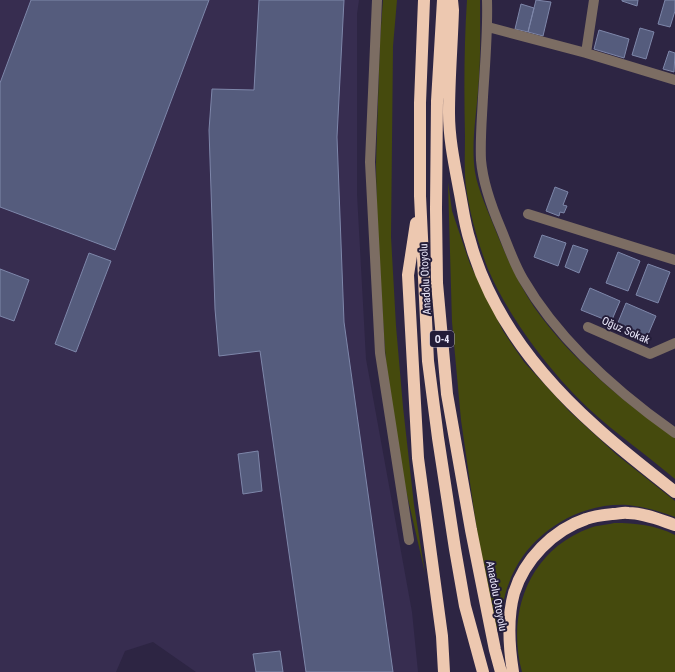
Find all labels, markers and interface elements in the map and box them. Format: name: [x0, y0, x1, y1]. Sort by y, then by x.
street label: Anadolu Otoyolu: [417, 243, 434, 315]
street label: Oğuz Sokak: [600, 314, 652, 347]
road number: O-4: [430, 331, 454, 347]
street label: Anadolu Otoyolu: [483, 560, 510, 632]

